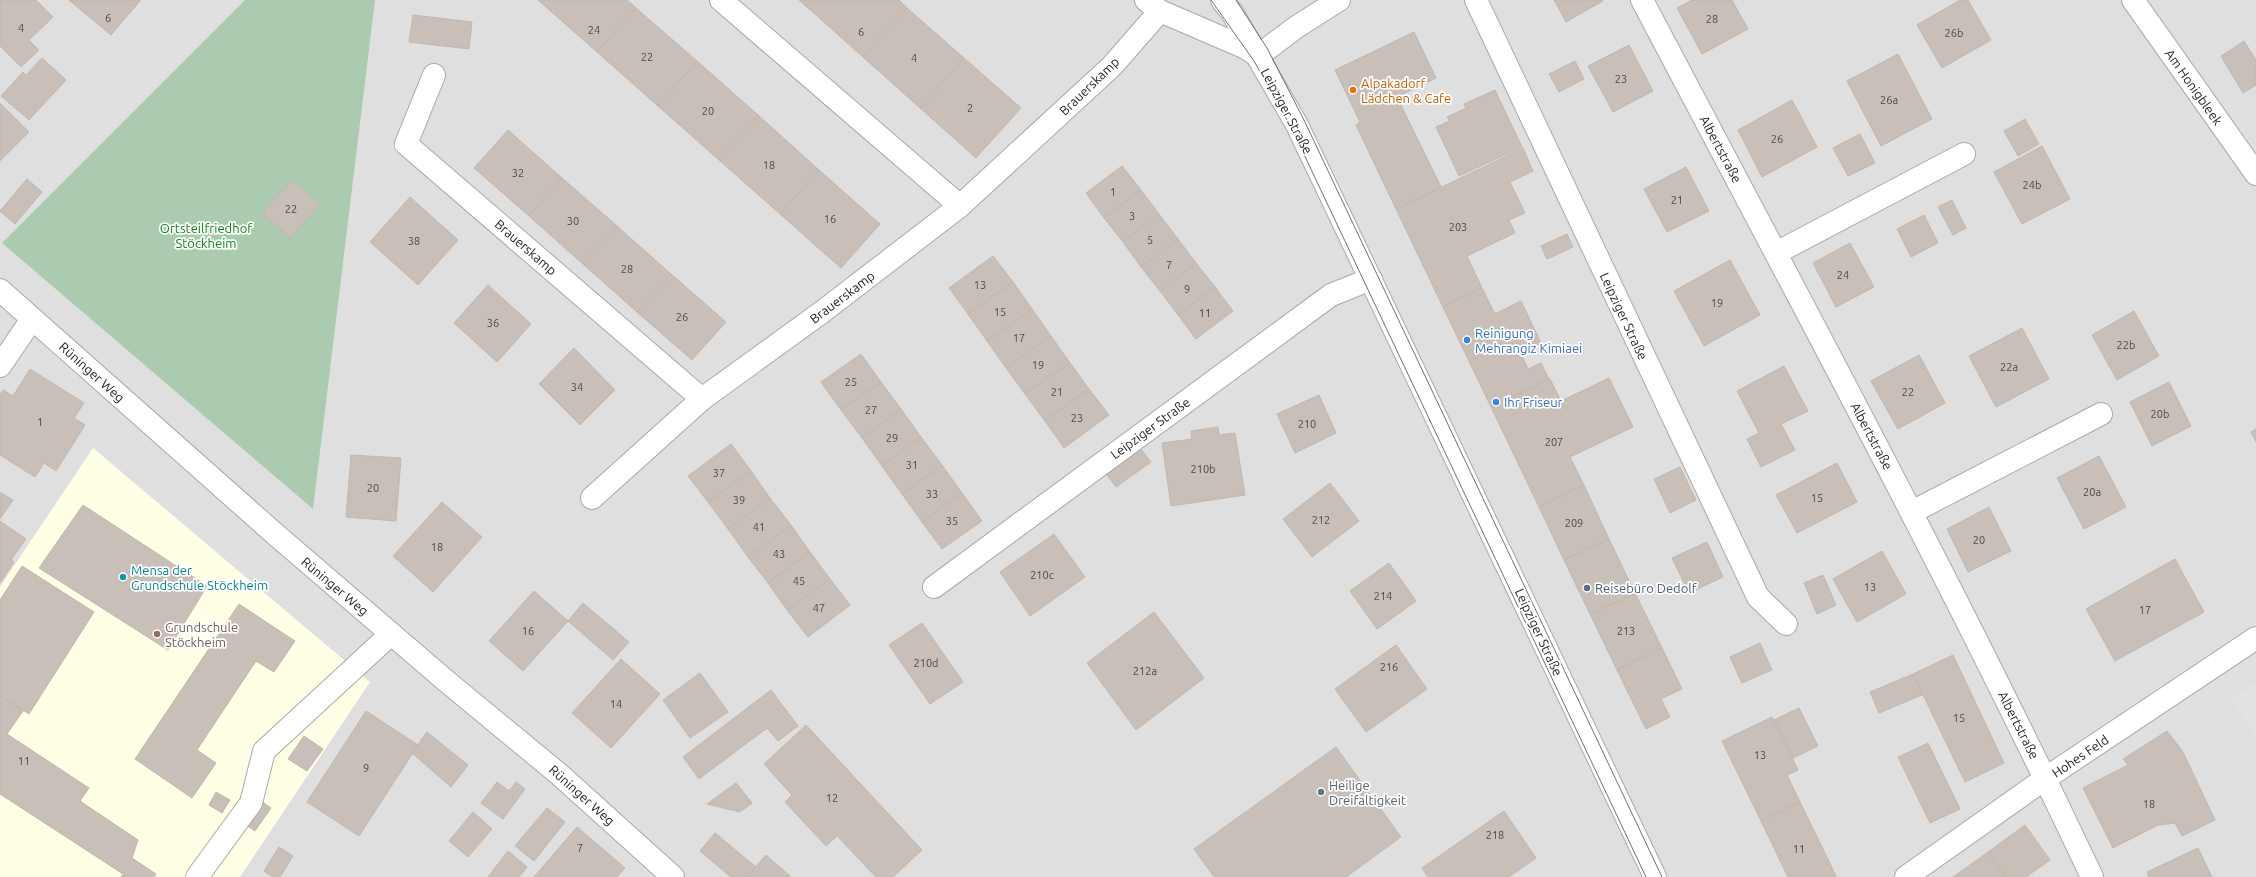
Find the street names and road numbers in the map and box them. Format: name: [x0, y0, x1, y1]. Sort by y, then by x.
street label: Am Honigbleek: [2163, 46, 2226, 128]
street label: Brauerskamp: [1056, 54, 1122, 118]
street label: Leipziger Straße: [1259, 66, 1315, 156]
street label: Albertstraße: [1697, 113, 1745, 185]
street label: Brauerskamp: [492, 216, 560, 278]
street label: Brauerskamp: [807, 268, 877, 326]
street label: Leipziger Straße: [1598, 270, 1650, 362]
street label: Rüninger Weg: [57, 339, 127, 405]
street label: Leipziger Straße: [1108, 395, 1192, 461]
street label: Albertstraße: [1848, 400, 1896, 472]
street label: Rüninger Weg: [299, 554, 371, 618]
street label: Leipziger Straße: [1513, 586, 1565, 678]
street label: Albertstraße: [1996, 689, 2042, 761]
street label: Hohes Feld: [2049, 732, 2111, 780]
street label: Rüninger Weg: [547, 762, 617, 828]

